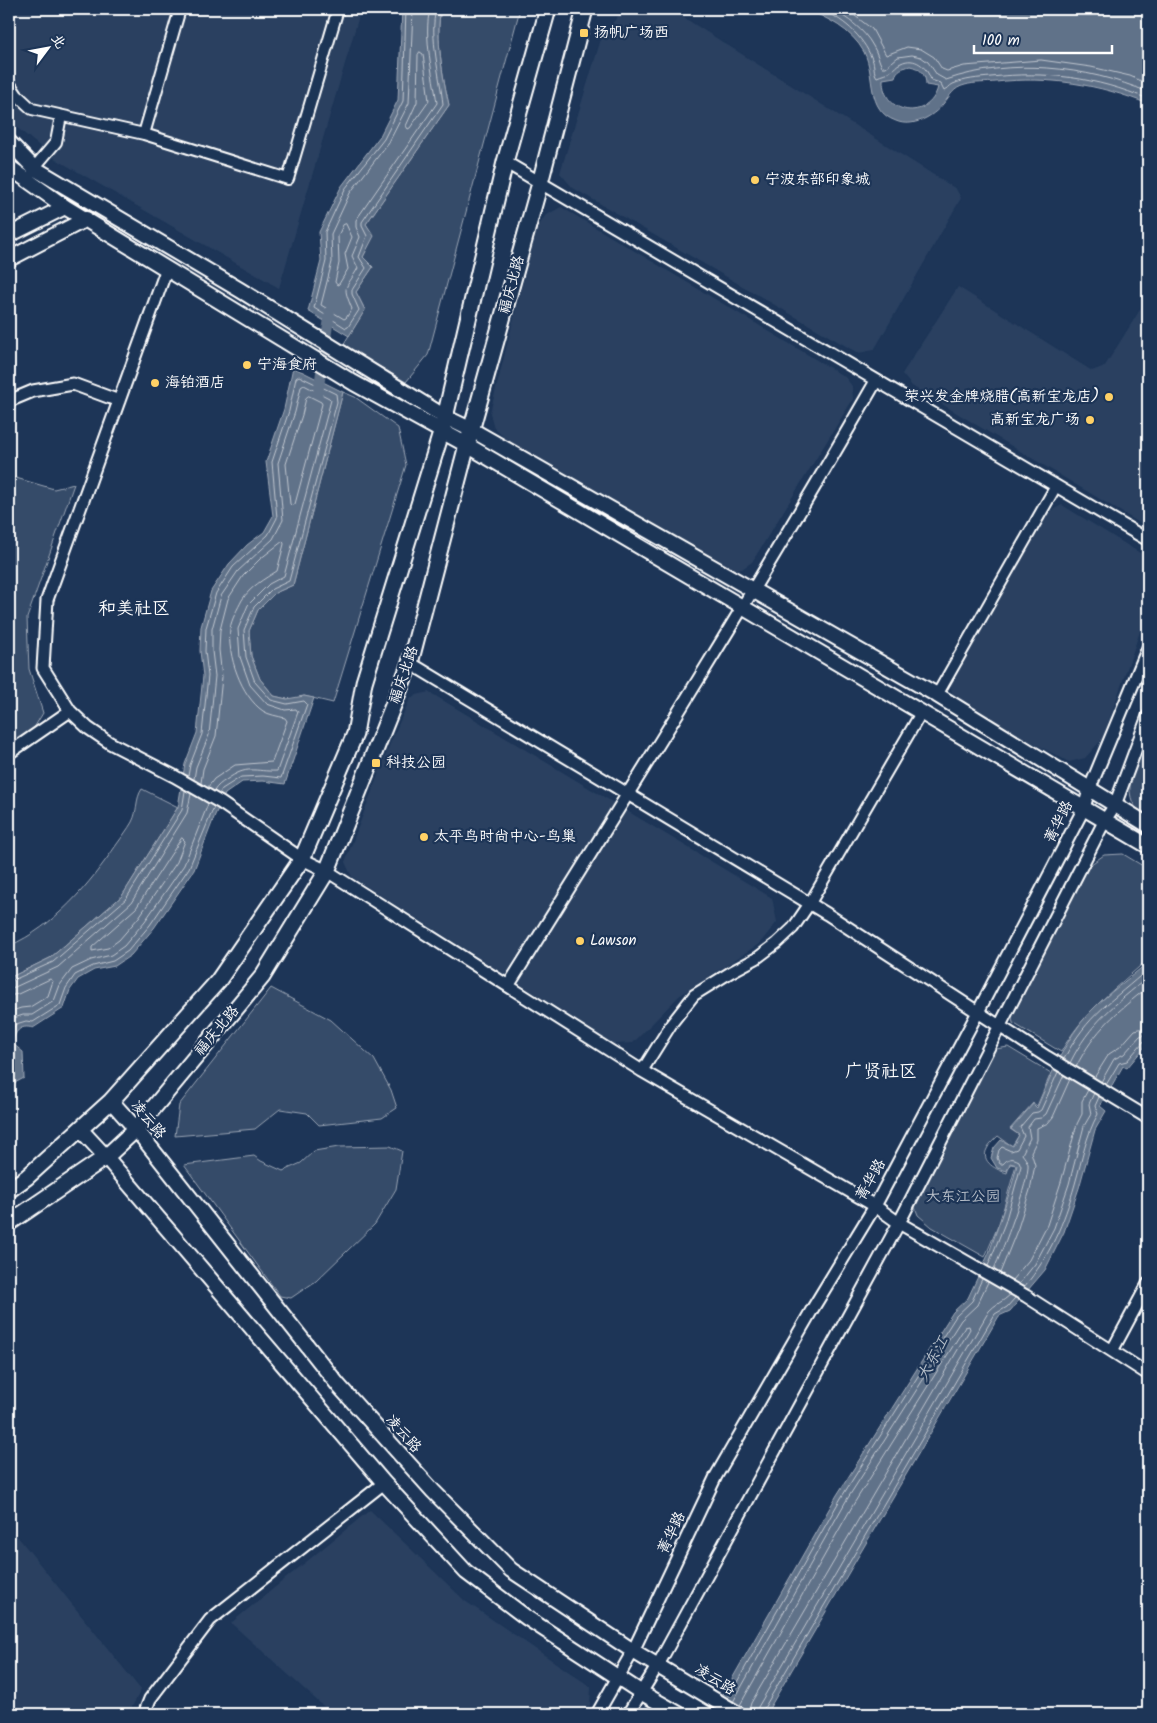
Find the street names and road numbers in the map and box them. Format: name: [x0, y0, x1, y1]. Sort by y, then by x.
street label: 福庆北路: [493, 253, 531, 317]
street label: 福庆北路: [383, 643, 425, 707]
street label: 菁华路: [1038, 797, 1080, 847]
street label: 福庆北路: [189, 1000, 245, 1062]
street label: 凌云路: [124, 1095, 172, 1145]
street label: 菁华路: [850, 1154, 892, 1206]
street label: 凌云路: [379, 1409, 427, 1459]
street label: 菁华路: [652, 1508, 692, 1558]
street label: 凌云路: [690, 1658, 740, 1702]

